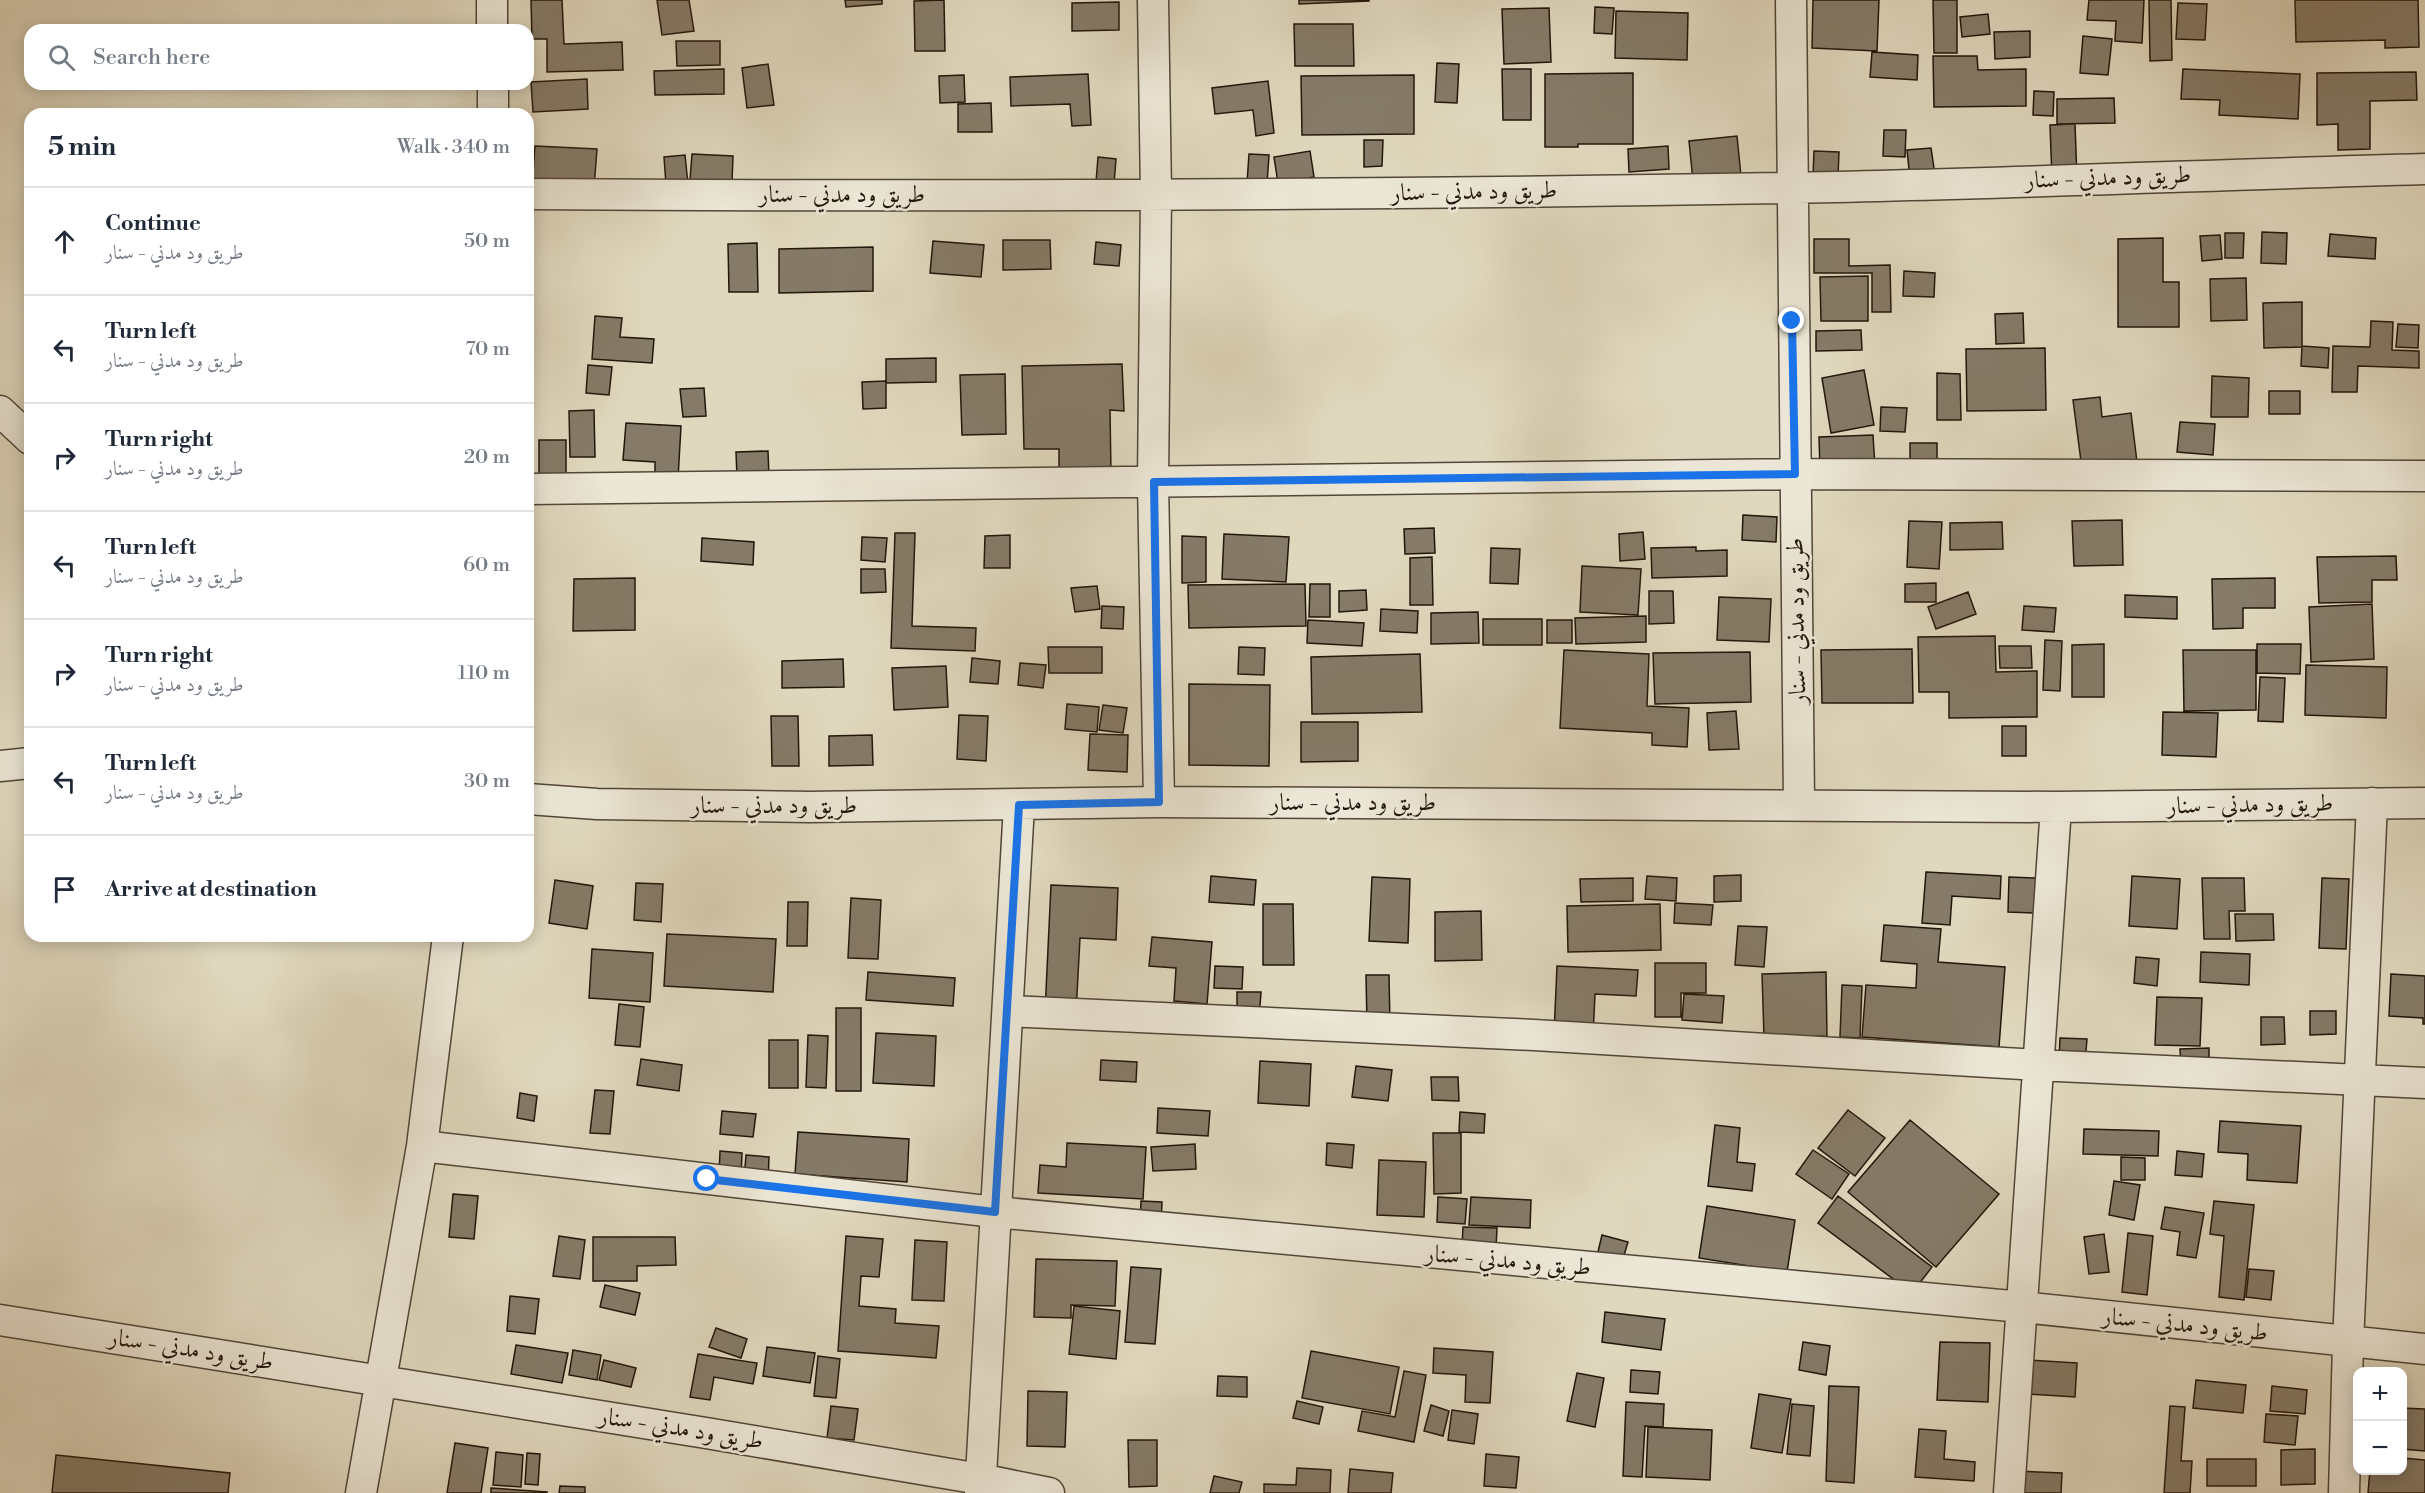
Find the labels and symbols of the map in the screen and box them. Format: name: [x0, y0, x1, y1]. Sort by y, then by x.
street label: طريق ود مدني - سنار: [2022, 160, 2192, 199]
street label: طريق ود مدني - سنار: [1389, 176, 1557, 211]
street label: طريق ود مدني - سنار: [757, 180, 925, 213]
route end: [1778, 307, 1804, 333]
street label: طريق ود مدني - سنار: [1781, 538, 1816, 706]
street label: طريق ود مدني - سنار: [1268, 788, 1436, 821]
street label: طريق ود مدني - سنار: [2165, 789, 2333, 824]
street label: طريق ود مدني - سنار: [689, 791, 857, 824]
route start: [693, 1165, 719, 1191]
street label: طريق ود مدني - سنار: [1422, 1239, 1592, 1286]
street label: طريق ود مدني - سنار: [2098, 1301, 2269, 1352]
street label: طريق ود مدني - سنار: [104, 1322, 276, 1381]
street label: طريق ود مدني - سنار: [594, 1401, 766, 1460]

